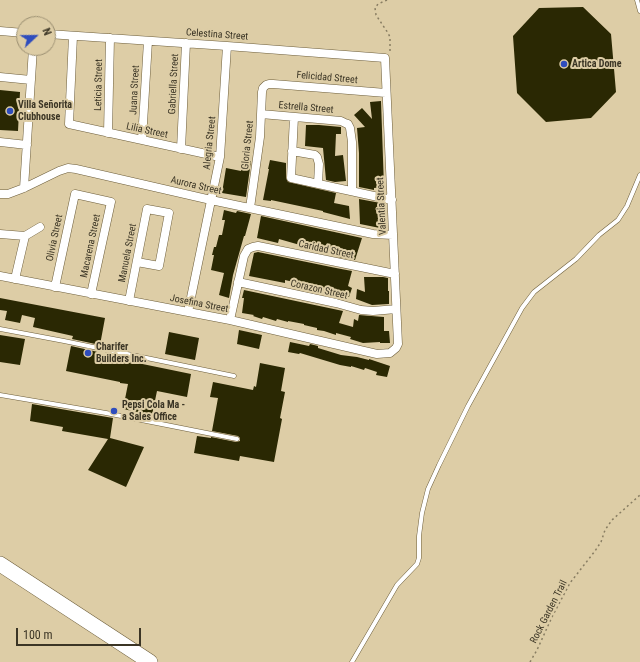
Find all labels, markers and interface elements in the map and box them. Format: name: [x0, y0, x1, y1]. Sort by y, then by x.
north arrow: [16, 16, 56, 56]
text: N: [39, 26, 54, 37]
street label: Celestina Street: [185, 27, 249, 43]
street label: Gabriella Street: [166, 53, 182, 115]
place label: Artica Dome: [572, 58, 622, 70]
street label: Leticia Street: [93, 59, 105, 111]
marker: Artica Dome: [559, 59, 569, 69]
street label: Juana Street: [128, 65, 142, 115]
street label: Felicidad Street: [296, 69, 358, 87]
place label: Villa Señorita Clubhouse: [18, 99, 72, 122]
street label: Estrella Street: [278, 100, 334, 116]
marker: Villa Señorita Clubhouse: [5, 106, 15, 116]
street label: Alegria Street: [201, 116, 219, 170]
street label: Gloria Street: [239, 120, 257, 170]
street label: Lilia Street: [125, 121, 169, 141]
street label: Aurora Street: [169, 174, 223, 198]
street label: Valentia Street: [374, 177, 390, 235]
street label: Olivia Street: [44, 213, 66, 263]
street label: Macarena Street: [78, 213, 104, 279]
street label: Manuela Street: [116, 223, 140, 283]
street label: Caridad Street: [297, 238, 355, 262]
street label: Corazon Street: [289, 278, 349, 302]
street label: Josefina Street: [169, 292, 229, 316]
place label: Charifer Builders Inc.: [96, 341, 147, 364]
marker: Charifer Builders Inc.: [83, 348, 93, 358]
place label: Pepsi Cola Ma - a Sales Office: [122, 399, 185, 422]
marker: Pepsi Cola Ma - a Sales Office: [109, 406, 119, 416]
street label: Rock Garden Trail: [528, 578, 570, 646]
scale bar: [18, 620, 143, 646]
text: 100 m: [23, 628, 53, 642]

